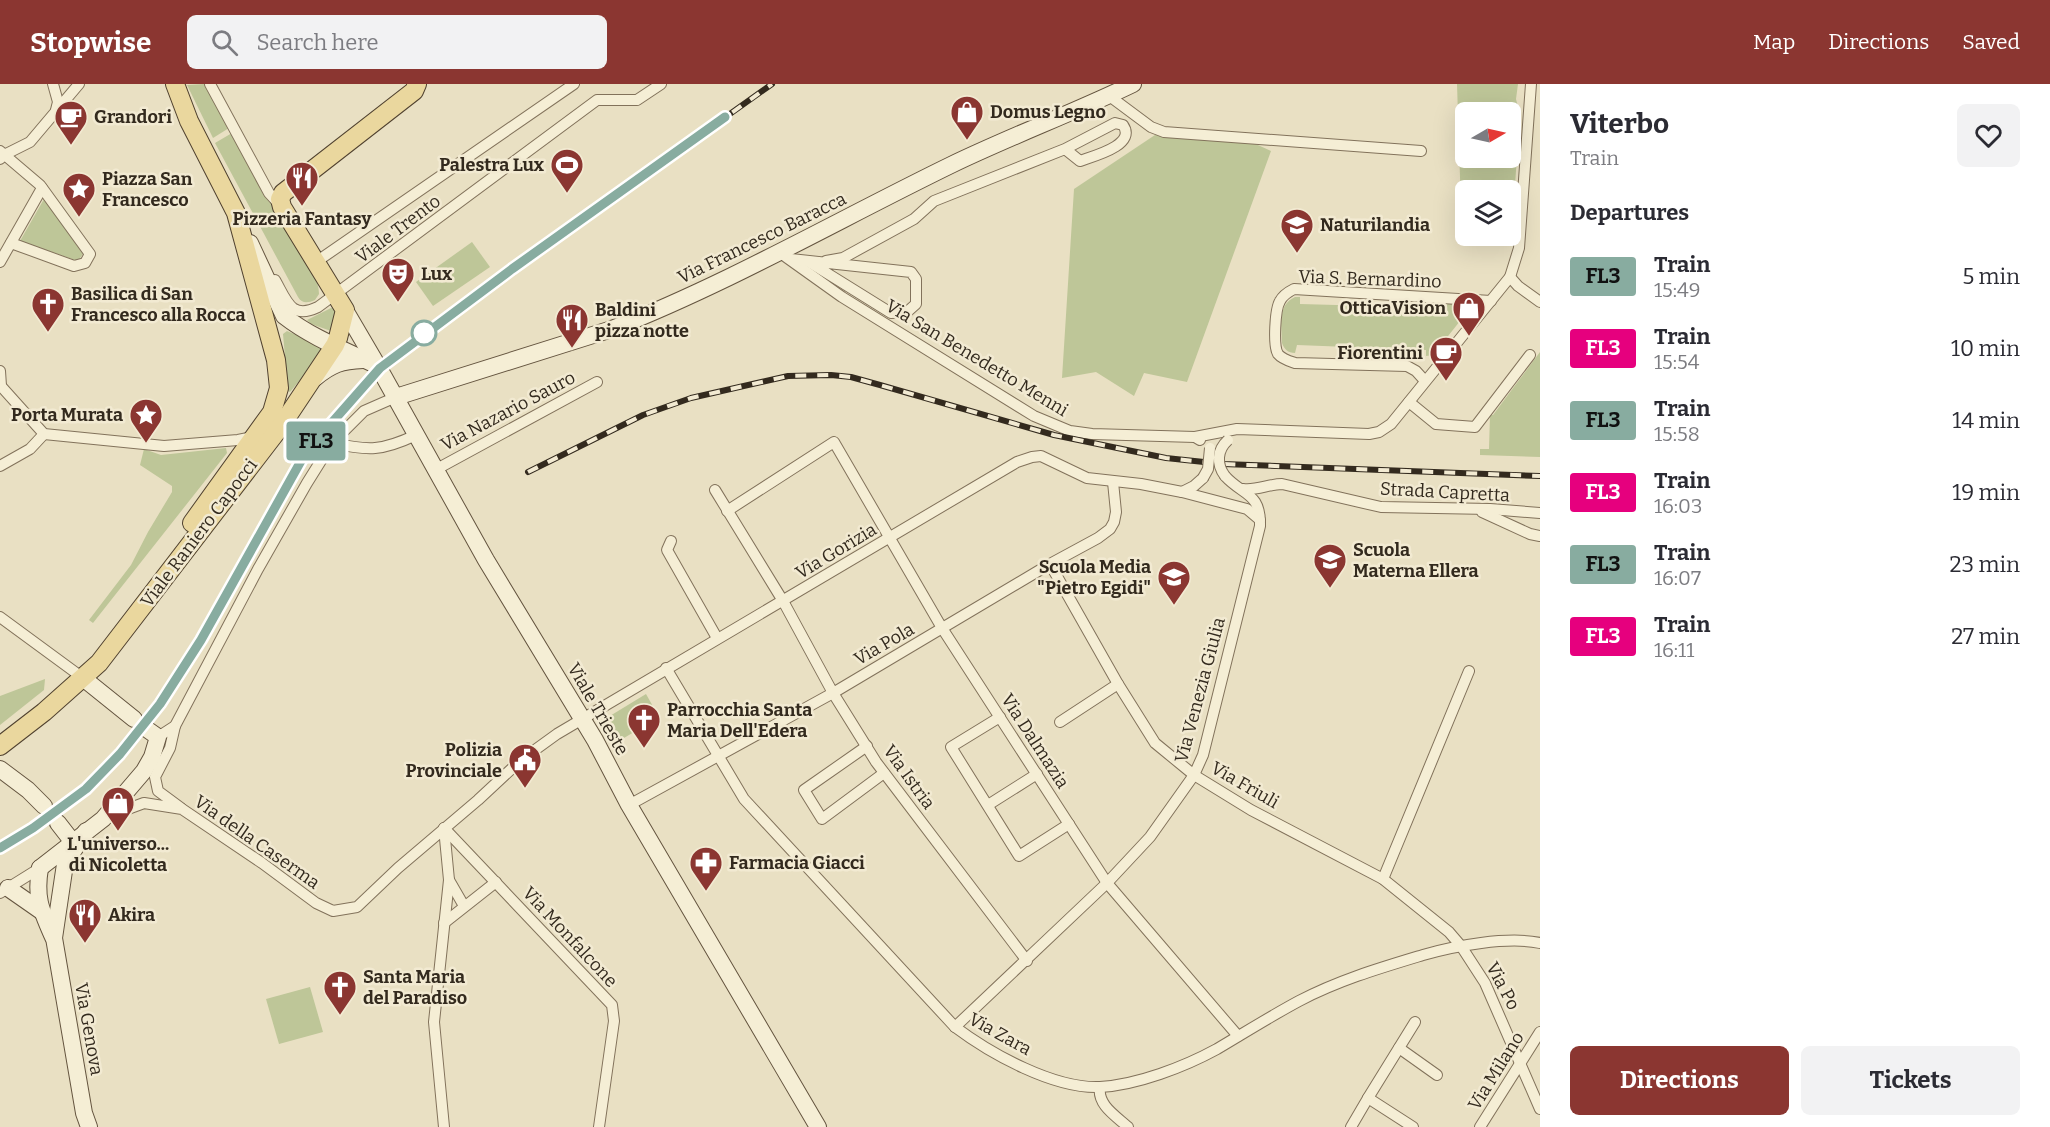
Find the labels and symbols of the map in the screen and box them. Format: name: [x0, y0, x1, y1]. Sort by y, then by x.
shop icon: Domus Legno: [949, 94, 985, 141]
cafe icon: Grandori: [53, 99, 89, 146]
place label: Domus Legno: [990, 101, 1106, 123]
north arrow: [1455, 102, 1521, 168]
place label: Grandori: [94, 106, 172, 128]
sports icon: Palestra Lux: [549, 147, 585, 194]
place label: Palestra Lux: [439, 154, 545, 176]
restaurant icon: Pizzeria Fantasy: [284, 160, 320, 207]
place label: Piazza San Francesco: [102, 168, 193, 211]
place icon: Piazza San Francesco: [61, 171, 97, 218]
street label: Via Francesco Baracca: [674, 188, 850, 288]
street label: Viale Trento: [351, 190, 445, 268]
school or university icon: Naturilandia: [1279, 207, 1315, 254]
place label: Pizzeria Fantasy: [233, 208, 372, 230]
place label: Naturilandia: [1320, 214, 1430, 236]
theatre icon: Lux: [380, 256, 416, 303]
place label: Lux: [421, 263, 453, 285]
street label: Via S. Bernardino: [1298, 266, 1442, 292]
place label: Basilica di San Francesco alla Rocca: [71, 283, 246, 326]
church icon: Basilica di San Francesco alla Rocca: [30, 286, 66, 333]
shop icon: OtticaVision: [1451, 290, 1487, 337]
street label: Via San Benedetto Menni: [882, 295, 1072, 421]
place label: OtticaVision: [1339, 297, 1446, 319]
place label: Baldini pizza notte: [595, 299, 689, 342]
restaurant icon: Baldini pizza notte: [554, 302, 590, 349]
unlabelled marker: [411, 320, 437, 346]
cafe icon: Fiorentini: [1428, 335, 1464, 382]
place label: Fiorentini: [1337, 342, 1423, 364]
street label: Via Nazario Sauro: [437, 366, 579, 456]
place icon: Porta Murata: [128, 397, 164, 444]
place label: Porta Murata: [11, 404, 123, 426]
line badge: FL3: [282, 422, 350, 460]
street label: Viale Raniero Capocci: [136, 454, 262, 612]
street label: Strada Capretta: [1379, 478, 1511, 506]
street label: Via Gorizia: [792, 518, 881, 584]
place label: Scuola Materna Ellera: [1353, 539, 1479, 582]
school or university icon: Scuola Materna Ellera: [1312, 542, 1348, 589]
place label: Scuola Media "Pietro Egidi": [1037, 556, 1151, 599]
school or university icon: Scuola Media "Pietro Egidi": [1156, 559, 1192, 606]
street label: Via Venezia Giulia: [1170, 615, 1230, 765]
street label: Via Pola: [850, 618, 918, 670]
street label: Viale Trieste: [563, 659, 633, 759]
street label: Via Dalmazia: [996, 690, 1074, 793]
place label: Parrocchia Santa Maria Dell'Edera: [667, 699, 812, 742]
church icon: Parrocchia Santa Maria Dell'Edera: [626, 702, 662, 749]
place label: Polizia Provinciale: [406, 739, 502, 782]
street label: Via Istria: [878, 741, 940, 814]
public building icon: Polizia Provinciale: [507, 742, 543, 789]
street label: Via Friuli: [1207, 757, 1283, 813]
shop icon: L'universo... di Nicoletta: [100, 785, 136, 832]
street label: Via della Caserma: [190, 790, 324, 894]
place label: L'universo... di Nicoletta: [67, 833, 169, 876]
pharmacy icon: Farmacia Giacci: [688, 845, 724, 892]
place label: Farmacia Giacci: [729, 852, 865, 874]
street label: Via Monfalcone: [518, 882, 622, 992]
restaurant icon: Akira: [67, 897, 103, 944]
place label: Akira: [108, 904, 155, 926]
street label: Via Po: [1481, 958, 1525, 1014]
place label: Santa Maria del Paradiso: [363, 966, 467, 1009]
church icon: Santa Maria del Paradiso: [322, 969, 358, 1016]
street label: Via Genova: [70, 981, 108, 1077]
street label: Via Zara: [965, 1008, 1035, 1060]
street label: Via Milano: [1463, 1028, 1529, 1114]

